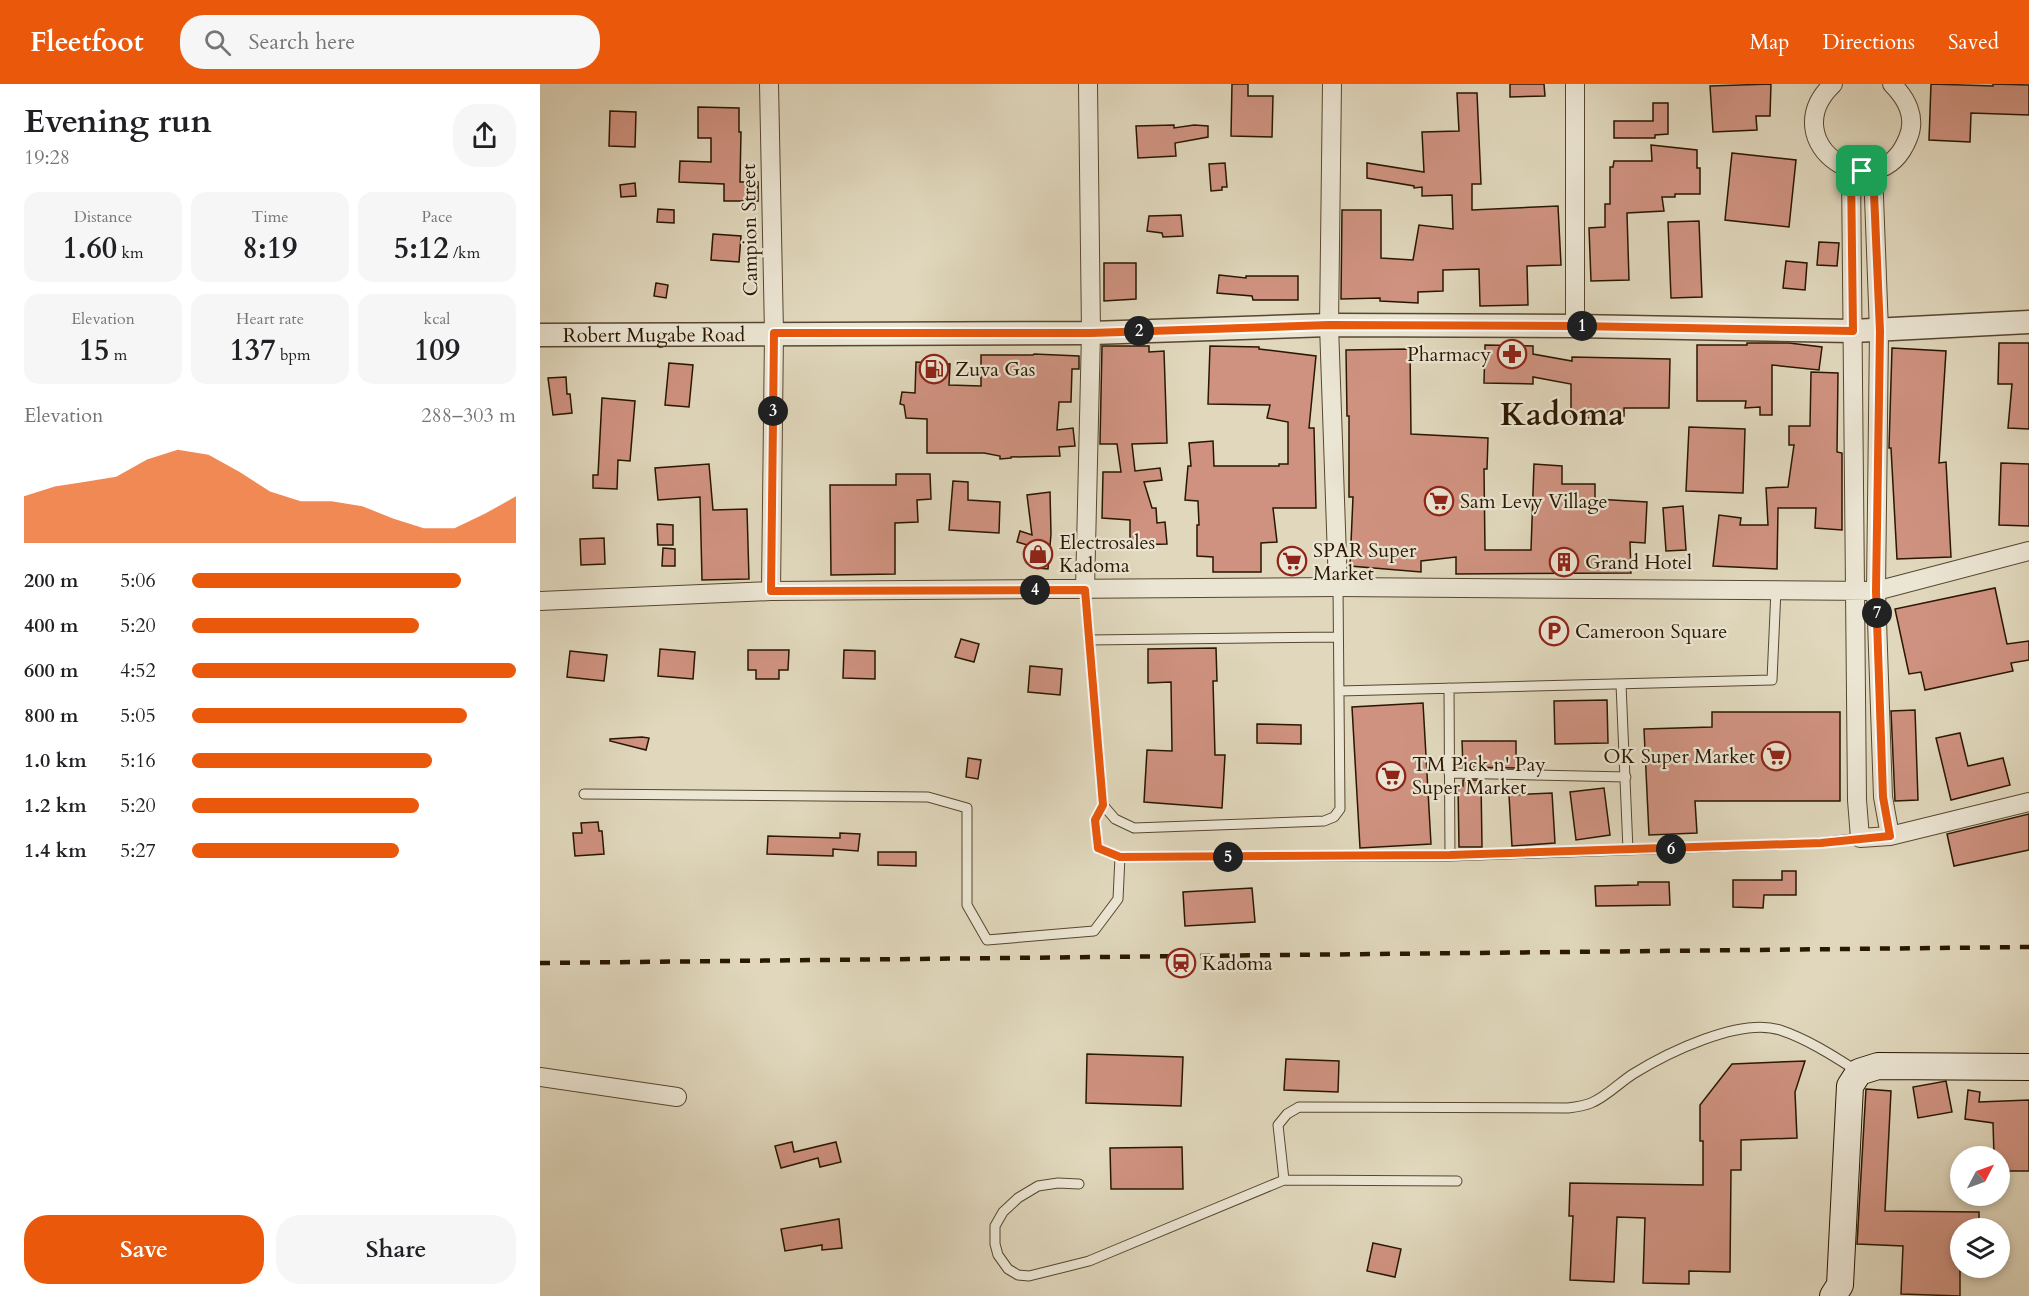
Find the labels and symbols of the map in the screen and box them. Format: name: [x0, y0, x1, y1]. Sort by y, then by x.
pin: [1836, 145, 1887, 196]
street label: Campion Street: [735, 163, 764, 297]
pin: 1: [1567, 311, 1597, 341]
pin: 2: [1124, 316, 1154, 346]
street label: Robert Mugabe Road: [563, 321, 746, 349]
pharmacy icon: Pharmacy: [1496, 338, 1528, 370]
place label: Pharmacy: [1407, 341, 1491, 368]
fuel station icon: Zuva Gas: [918, 353, 950, 385]
place label: Zuva Gas: [955, 356, 1036, 383]
district label: Kadoma: [1500, 393, 1624, 437]
pin: 3: [758, 396, 788, 426]
supermarket icon: Sam Levy Village: [1423, 485, 1455, 517]
place label: Sam Levy Village: [1460, 488, 1608, 515]
place label: Electrosales Kadoma: [1059, 529, 1155, 579]
place label: SPAR Super Market: [1313, 537, 1417, 587]
shop icon: Electrosales Kadoma: [1022, 538, 1054, 570]
supermarket icon: SPAR Super Market: [1276, 545, 1308, 577]
building icon: Grand Hotel: [1548, 546, 1580, 578]
place label: Grand Hotel: [1585, 549, 1692, 576]
pin: 4: [1020, 575, 1050, 605]
pin: 7: [1862, 598, 1892, 628]
parking icon: Cameroon Square: [1538, 615, 1570, 647]
place label: Cameroon Square: [1575, 618, 1727, 645]
supermarket icon: OK Super Market: [1760, 740, 1792, 772]
place label: OK Super Market: [1603, 743, 1756, 770]
place label: TM Pick n' Pay Super Market: [1412, 751, 1546, 801]
supermarket icon: TM Pick n' Pay Super Market: [1375, 760, 1407, 792]
pin: 6: [1656, 834, 1686, 864]
pin: 5: [1213, 842, 1243, 872]
station icon: Kadoma: [1165, 947, 1197, 979]
place label: Kadoma: [1202, 950, 1273, 977]
north arrow: [1950, 1146, 2010, 1206]

